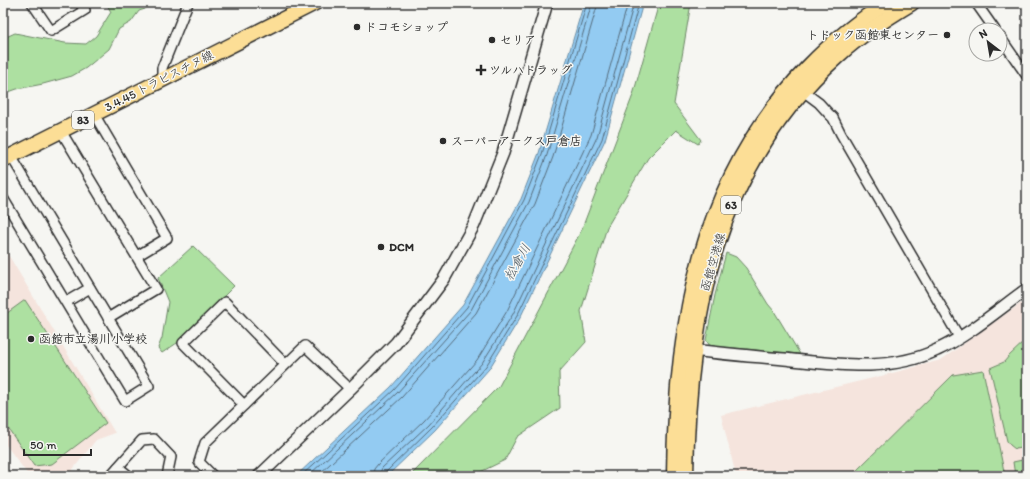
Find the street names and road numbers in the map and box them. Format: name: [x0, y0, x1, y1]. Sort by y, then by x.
street label: 3.4.45 トラピスチヌ線: [102, 47, 216, 115]
road number: 83: [72, 111, 94, 129]
road number: 63: [721, 196, 741, 214]
street label: 函館空港線: [698, 231, 728, 293]

